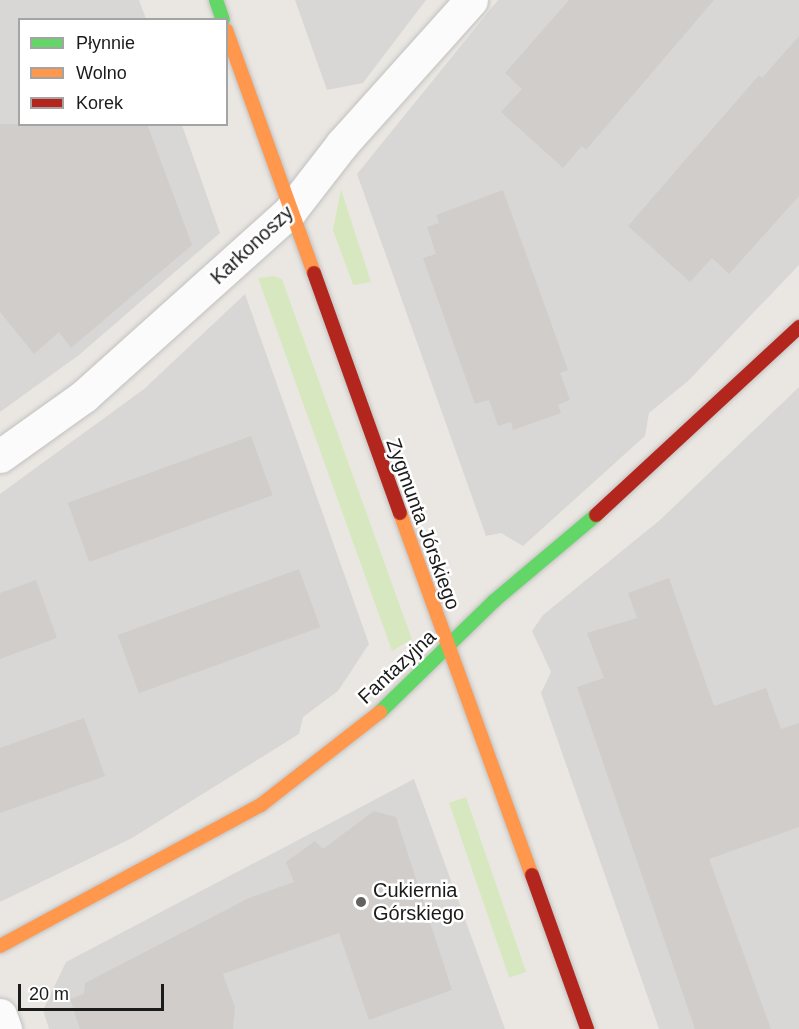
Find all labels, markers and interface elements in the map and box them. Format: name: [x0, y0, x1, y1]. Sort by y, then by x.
legend: [18, 18, 228, 126]
text: Płynnie: [76, 33, 135, 53]
text: Wolno: [76, 63, 127, 83]
text: Korek: [76, 93, 123, 113]
street label: Karkonoszy: [206, 201, 298, 289]
street label: Zygmunta Jórskiego: [381, 435, 465, 613]
street label: Fantazyjna: [353, 625, 441, 709]
place label: Cukiernia Górskiego: [373, 879, 464, 926]
marker: Cukiernia Górskiego: [354, 895, 368, 909]
scale bar: [21, 972, 166, 1010]
text: 20 m: [29, 984, 69, 1004]

